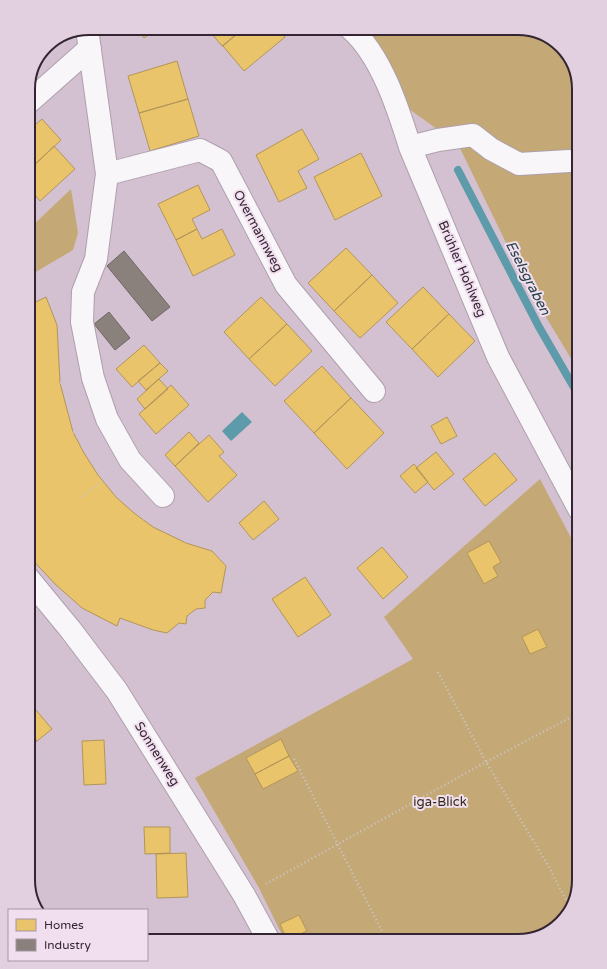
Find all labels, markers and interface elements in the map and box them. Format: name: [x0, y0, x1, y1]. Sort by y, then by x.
street label: Overmannweg: [230, 187, 286, 275]
street label: Brühler Hohlweg: [434, 218, 490, 320]
water label: Eselsgraben: [502, 238, 554, 318]
street label: Sonnenweg: [131, 719, 183, 789]
park label: iga-Blick: [413, 794, 467, 810]
legend: [8, 909, 148, 961]
text: Homes: [44, 918, 84, 932]
text: Industry: [44, 938, 91, 952]

